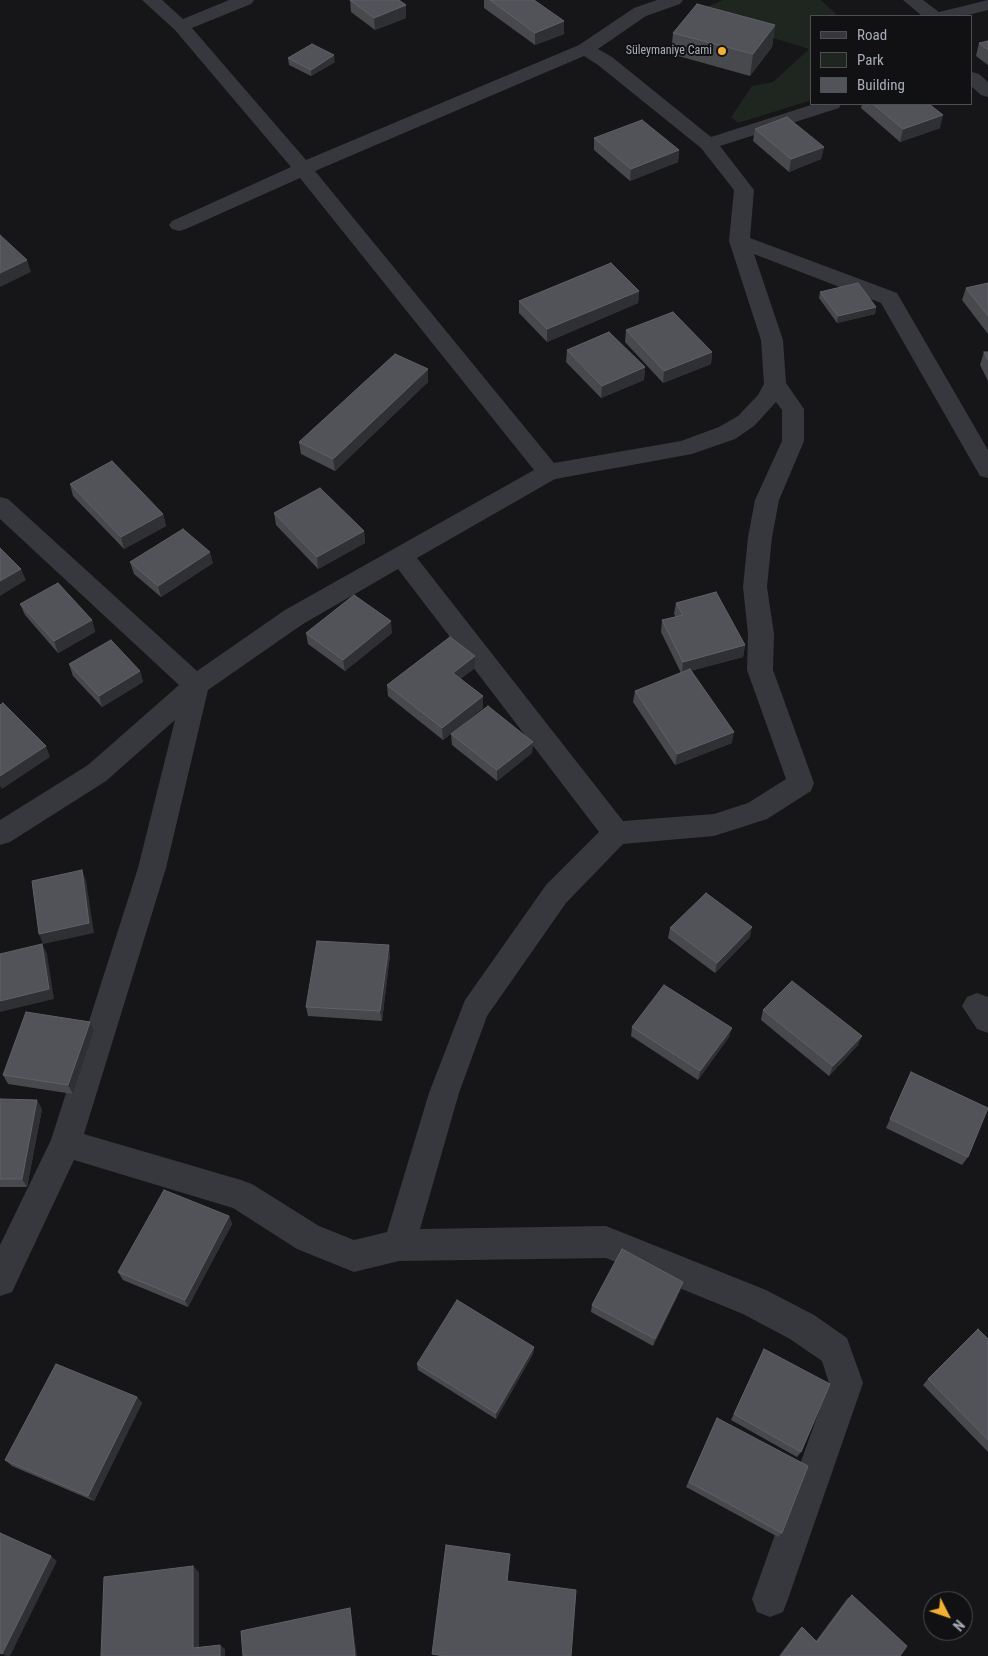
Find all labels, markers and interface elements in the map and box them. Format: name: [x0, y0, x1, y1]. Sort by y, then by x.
legend: [810, 15, 973, 105]
text: Road: [857, 26, 887, 44]
place label: Süleymaniye Cami: [626, 44, 712, 58]
marker: Süleymaniye Cami: [716, 45, 728, 57]
text: Park: [857, 51, 884, 69]
text: Building: [857, 76, 905, 94]
north arrow: [923, 1591, 973, 1641]
text: N: [950, 1617, 967, 1634]

